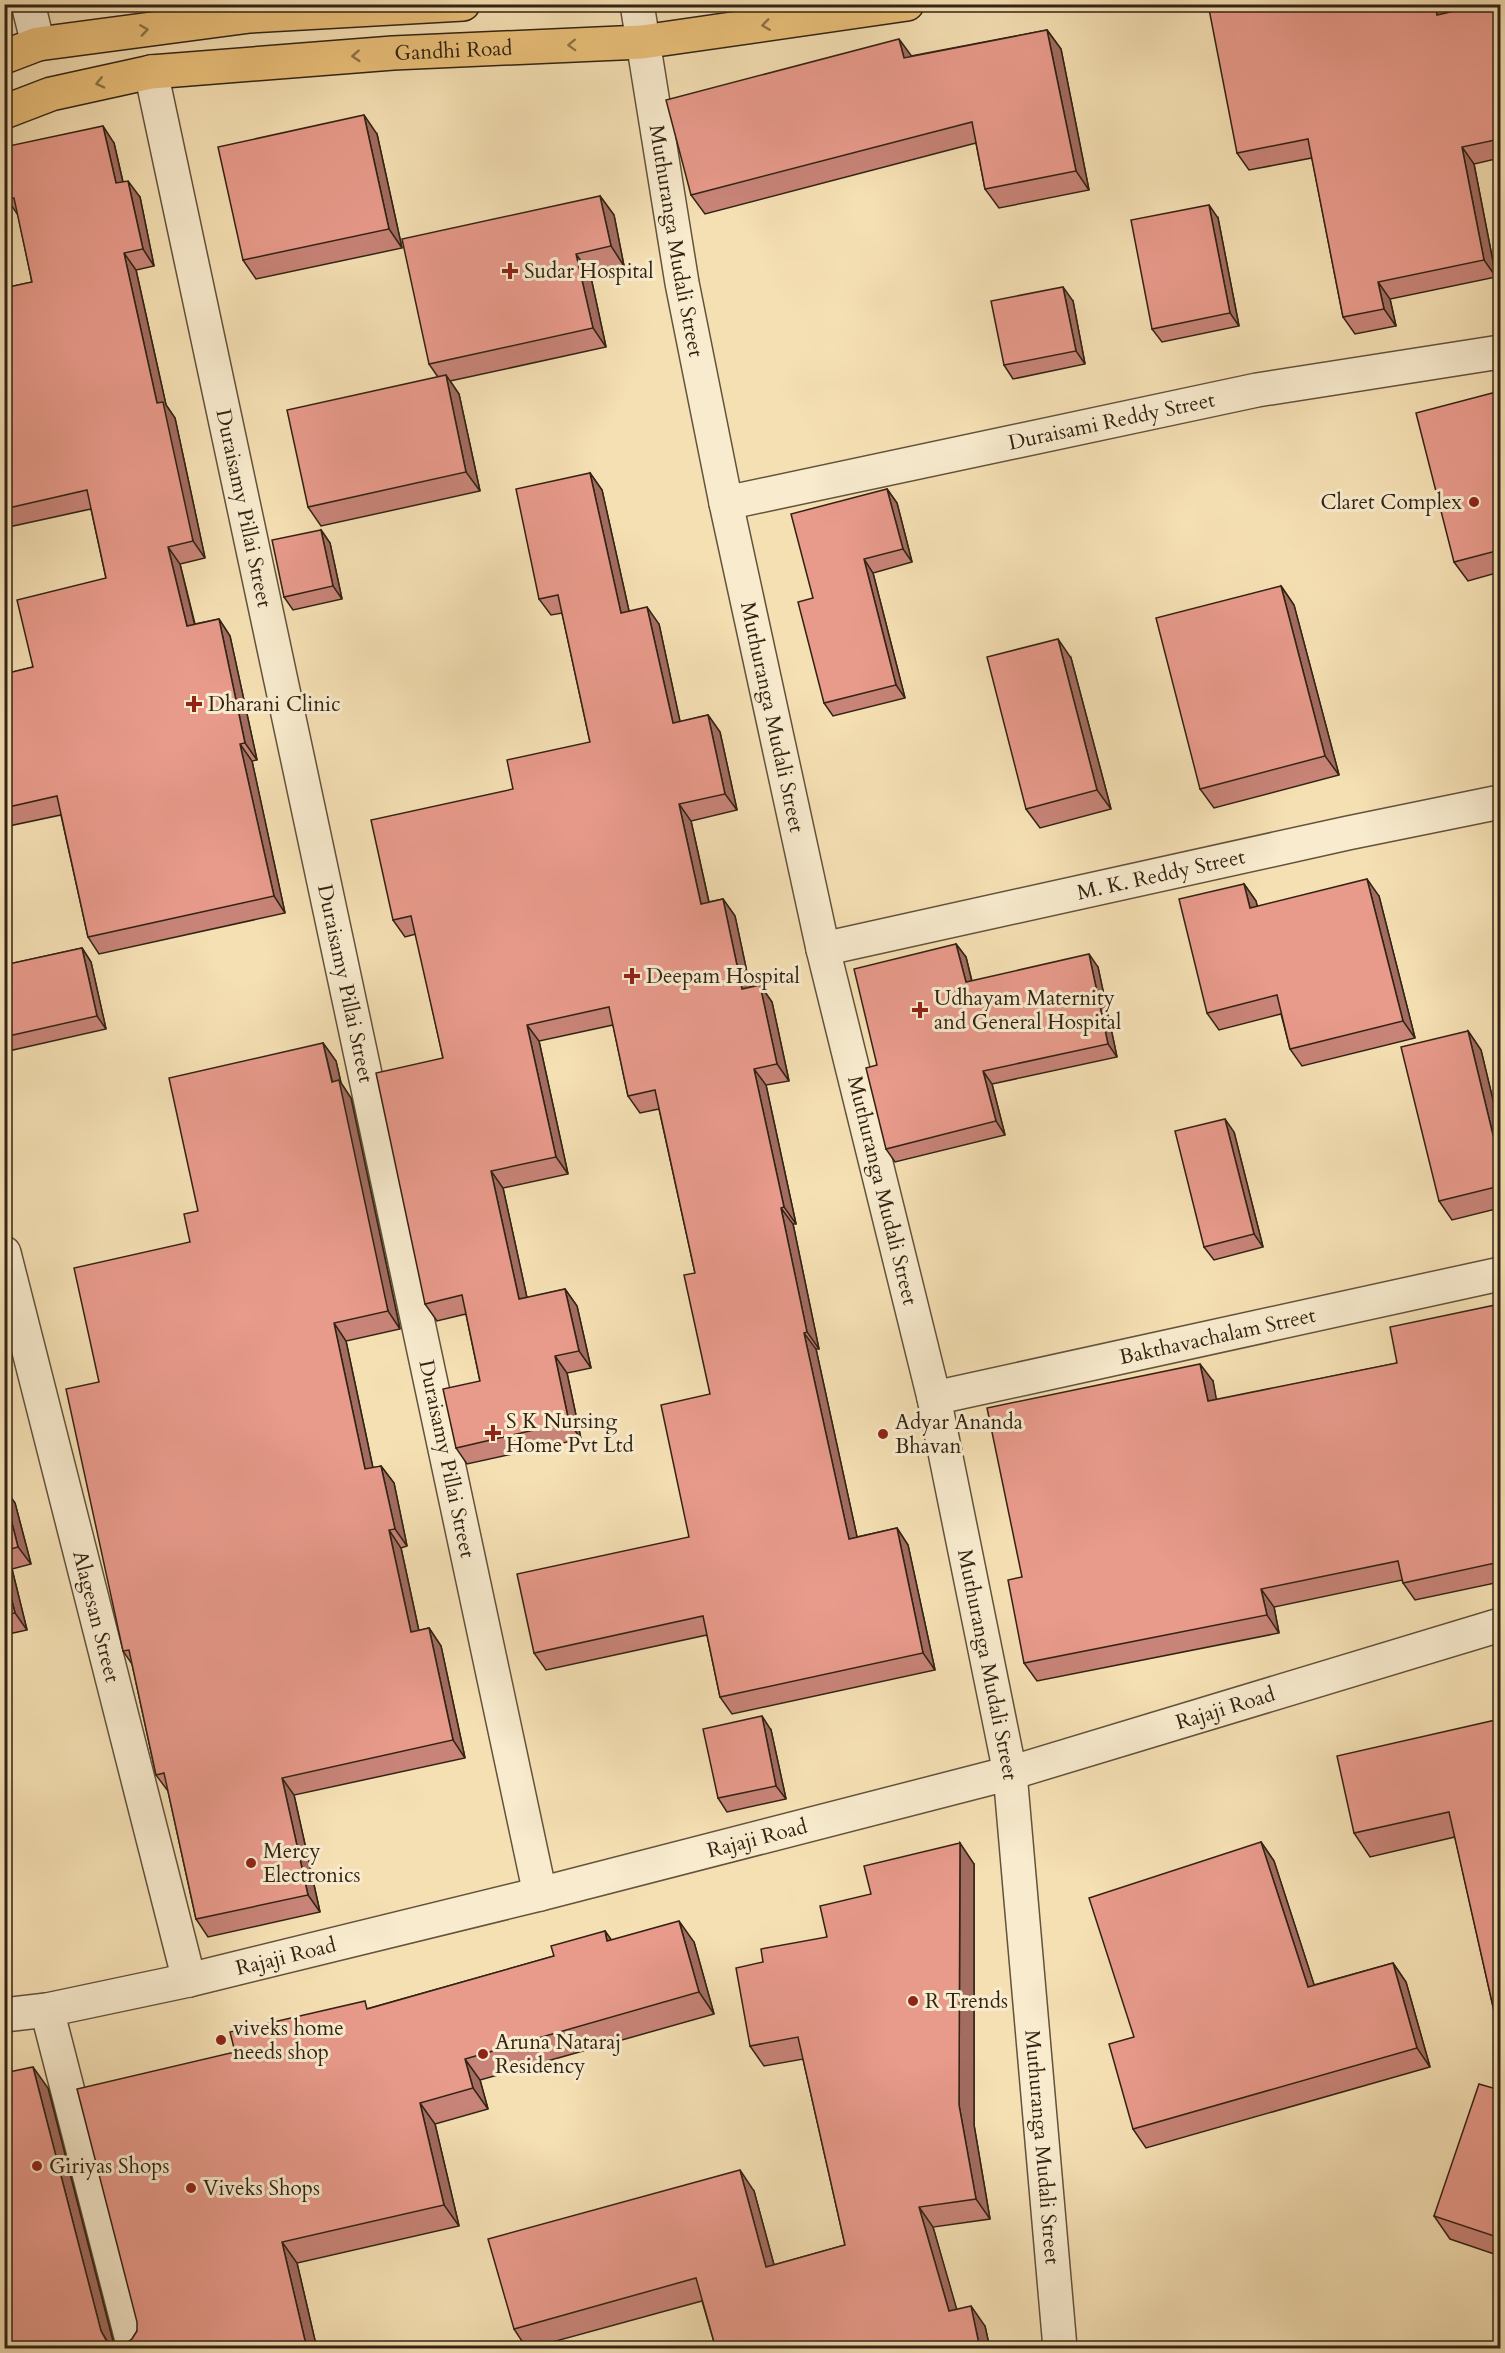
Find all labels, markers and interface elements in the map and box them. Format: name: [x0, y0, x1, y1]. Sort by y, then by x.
one-way arrow: [761, 18, 770, 30]
one-way arrow: [139, 24, 148, 37]
street label: Gandhi Road: [394, 34, 513, 68]
one-way arrow: [568, 39, 577, 52]
one-way arrow: [352, 49, 361, 62]
one-way arrow: [96, 76, 106, 89]
street label: Muthuranga Mudali Street: [642, 123, 711, 360]
place label: Sudar Hospital: [524, 257, 654, 286]
marker: Sudar Hospital: [501, 262, 519, 280]
street label: Duraisami Reddy Street: [1006, 385, 1218, 458]
street label: Duraisamy Pillai Street: [208, 406, 279, 610]
place label: Claret Complex: [1320, 488, 1463, 517]
marker: Claret Complex: [1467, 495, 1481, 509]
street label: Muthuranga Mudali Street: [733, 599, 811, 836]
place label: Dharani Clinic: [208, 690, 341, 719]
marker: Dharani Clinic: [185, 695, 203, 713]
street label: M. K. Reddy Street: [1074, 842, 1248, 907]
street label: Duraisamy Pillai Street: [310, 882, 380, 1086]
place label: Deepam Hospital: [646, 962, 800, 991]
marker: Deepam Hospital: [623, 967, 641, 985]
place label: Udhayam Maternity and General Hospital: [934, 984, 1121, 1037]
marker: Udhayam Maternity and General Hospital: [911, 1001, 929, 1019]
street label: Muthuranga Mudali Street: [840, 1073, 925, 1308]
street label: Bakthavachalam Street: [1117, 1301, 1319, 1372]
street label: Duraisamy Pillai Street: [411, 1357, 482, 1561]
place label: S K Nursing Home Pvt Ltd: [506, 1407, 634, 1460]
place label: Adyar Ananda Bhavan: [895, 1408, 1023, 1461]
marker: S K Nursing Home Pvt Ltd: [484, 1424, 502, 1442]
marker: Adyar Ananda Bhavan: [876, 1427, 890, 1441]
street label: Muthuranga Mudali Street: [950, 1547, 1025, 1782]
street label: Alagesan Street: [65, 1548, 127, 1686]
street label: Rajaji Road: [1172, 1680, 1279, 1737]
street label: Rajaji Road: [704, 1812, 810, 1865]
place label: Mercy Electronics: [263, 1837, 361, 1890]
marker: Mercy Electronics: [244, 1856, 258, 1870]
street label: Rajaji Road: [233, 1931, 339, 1983]
place label: R Trends: [925, 1987, 1008, 2016]
marker: R Trends: [906, 1994, 920, 2008]
place label: viveks home needs shop: [233, 2014, 344, 2067]
place label: Aruna Nataraj Residency: [495, 2028, 621, 2081]
street label: Muthuranga Mudali Street: [1017, 2029, 1067, 2266]
marker: viveks home needs shop: [214, 2033, 228, 2047]
marker: Aruna Nataraj Residency: [476, 2047, 490, 2061]
place label: Giriyas Shops: [49, 2152, 170, 2181]
marker: Giriyas Shops: [30, 2159, 44, 2173]
place label: Viveks Shops: [203, 2174, 320, 2203]
marker: Viveks Shops: [184, 2181, 198, 2195]

